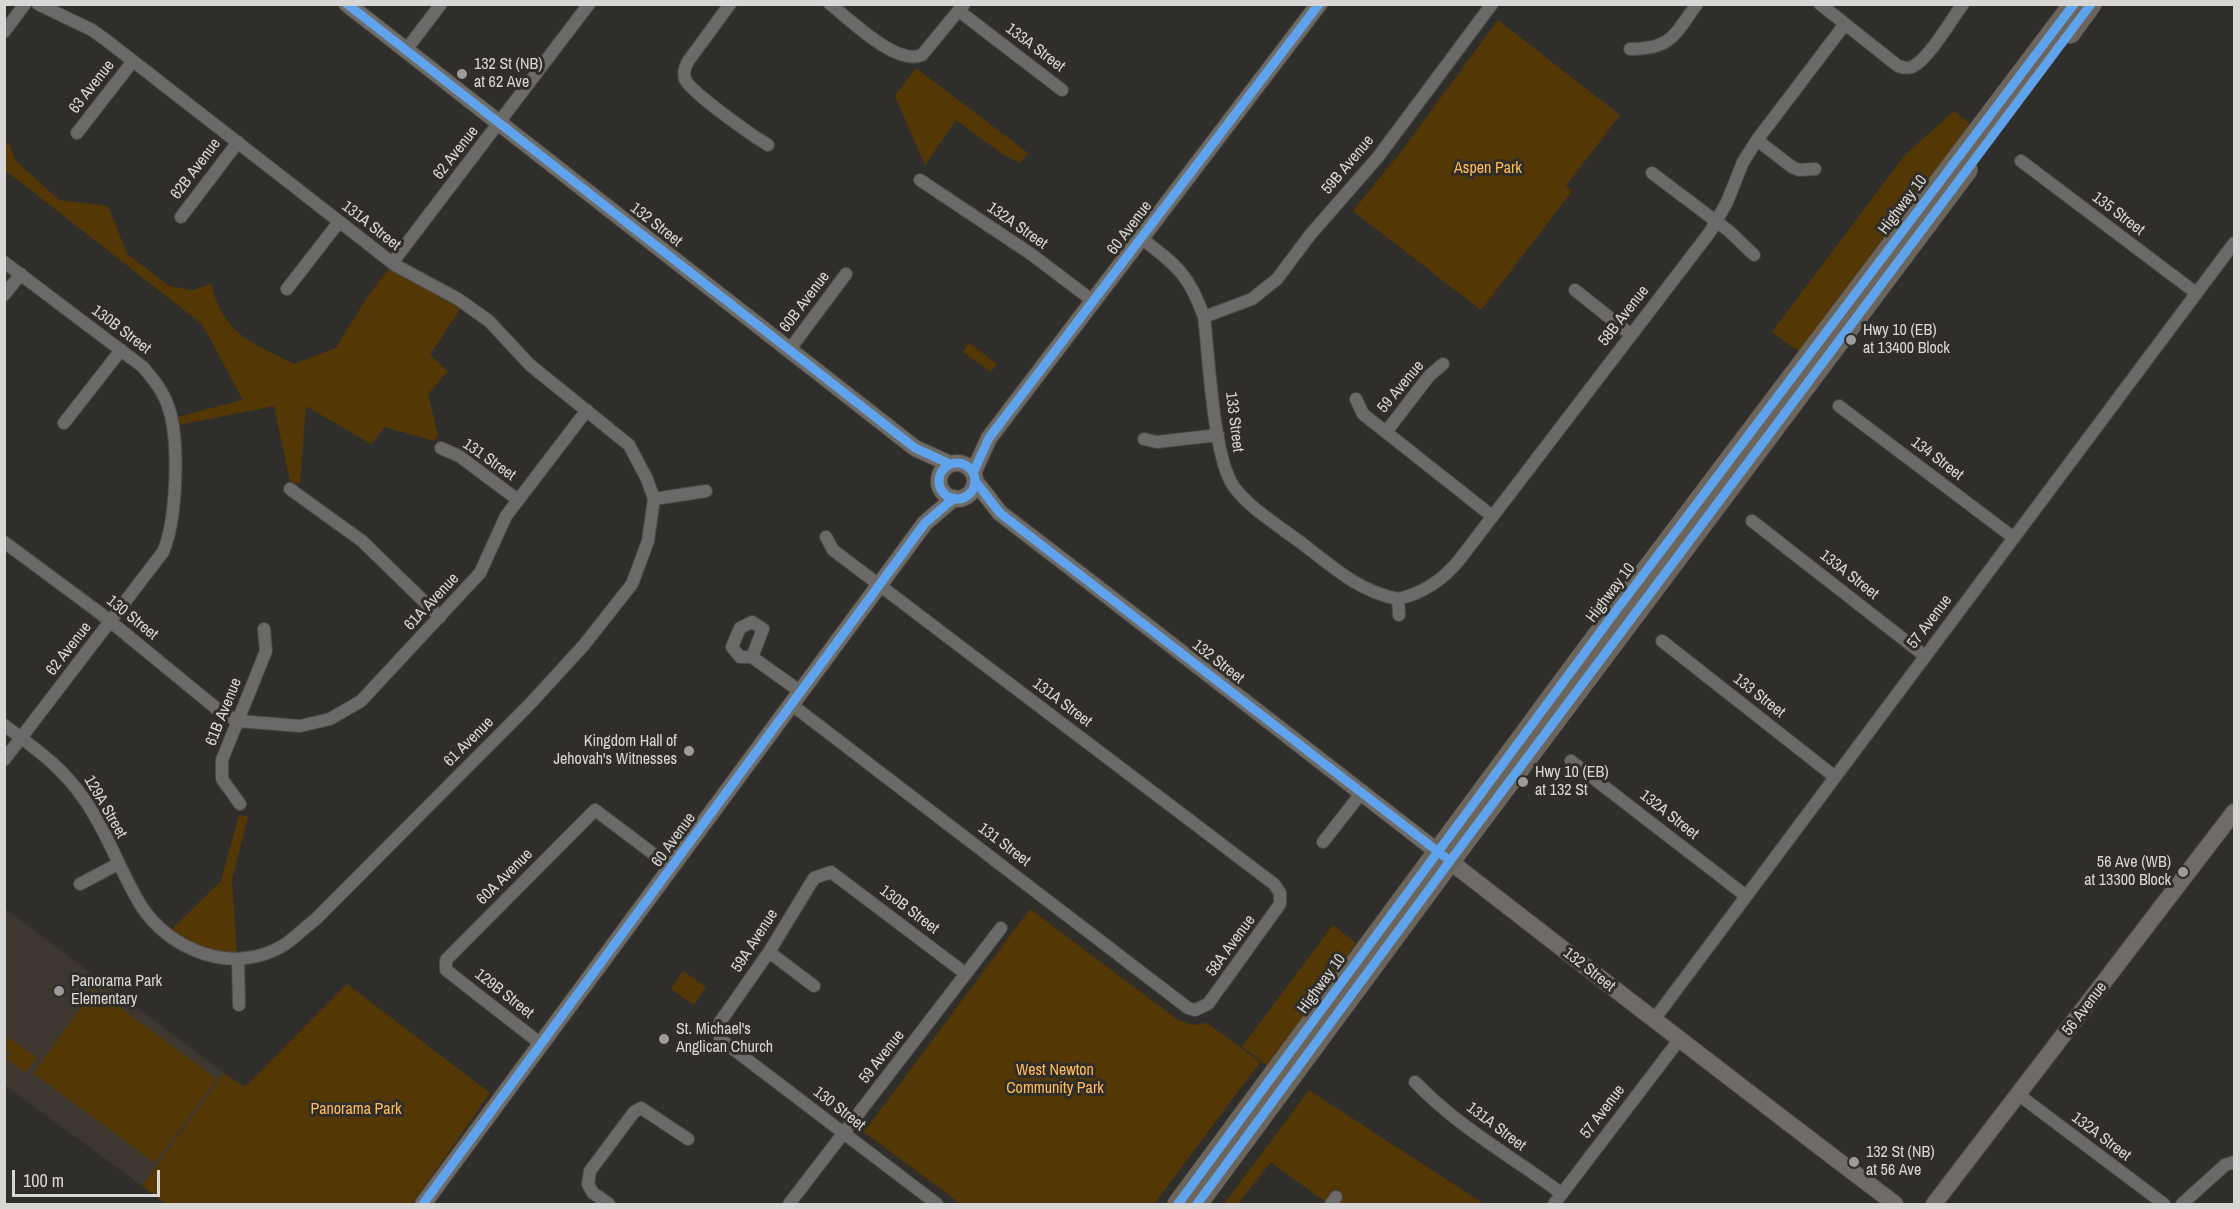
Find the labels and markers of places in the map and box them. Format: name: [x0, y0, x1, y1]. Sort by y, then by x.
place label: 132 St (NB) at 62 Ave: [474, 55, 543, 93]
marker: 132 St (NB) at 62 Ave: [455, 67, 469, 81]
place label: Hwy 10 (EB) at 13400 Block: [1863, 321, 1950, 359]
marker: Hwy 10 (EB) at 13400 Block: [1844, 333, 1858, 347]
place label: Kingdom Hall of Jehovah's Witnesses: [553, 732, 677, 770]
marker: Kingdom Hall of Jehovah's Witnesses: [682, 744, 696, 758]
place label: Hwy 10 (EB) at 132 St: [1535, 763, 1609, 801]
marker: Hwy 10 (EB) at 132 St: [1516, 775, 1530, 789]
place label: 56 Ave (WB) at 13300 Block: [2084, 853, 2171, 891]
marker: 56 Ave (WB) at 13300 Block: [2176, 865, 2190, 879]
place label: Panorama Park Elementary: [71, 972, 162, 1010]
marker: Panorama Park Elementary: [52, 984, 66, 998]
place label: St. Michael's Anglican Church: [676, 1020, 773, 1058]
marker: St. Michael's Anglican Church: [657, 1032, 671, 1046]
place label: 132 St (NB) at 56 Ave: [1866, 1143, 1935, 1181]
marker: 132 St (NB) at 56 Ave: [1847, 1155, 1861, 1169]

